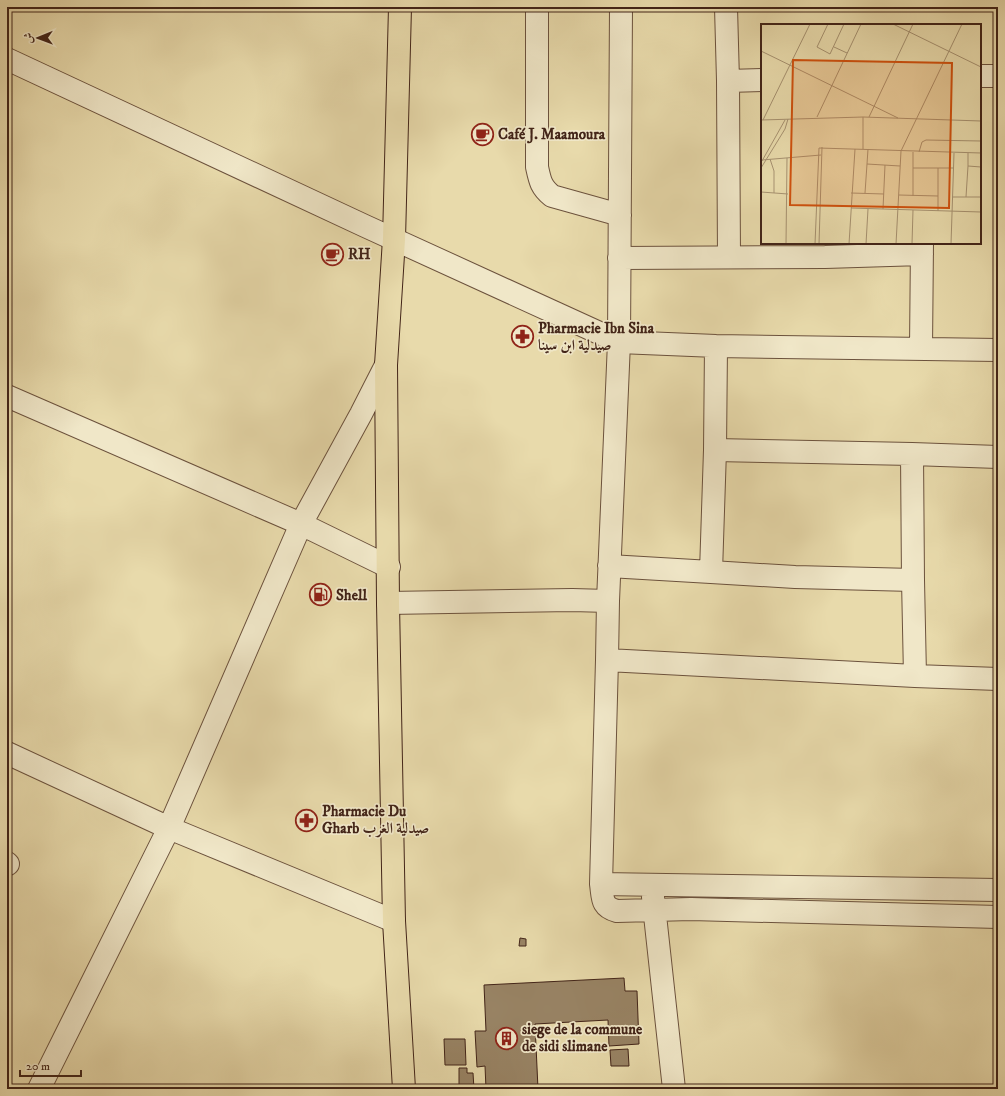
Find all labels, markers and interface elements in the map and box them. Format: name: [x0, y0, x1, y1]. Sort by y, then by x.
north arrow: [18, 18, 58, 58]
inset map: [761, 24, 981, 244]
text: ش: [22, 32, 36, 44]
cafe icon: Café J. Maamoura: [470, 121, 496, 147]
place label: Café J. Maamoura: [498, 125, 606, 144]
cafe icon: RH: [319, 241, 345, 267]
place label: RH: [348, 245, 371, 264]
place label: Pharmacie Ibn Sina صيدلية ابن سينا: [538, 319, 655, 355]
pharmacy icon: Pharmacie Ibn Sina صيدلية ابن سينا: [510, 324, 536, 350]
fuel station icon: Shell: [308, 582, 334, 608]
place label: Shell: [336, 586, 367, 605]
place label: Pharmacie Du Gharb صيدلية الغرب: [322, 802, 429, 838]
pharmacy icon: Pharmacie Du Gharb صيدلية الغرب: [294, 807, 320, 833]
place label: siege de la commune de sidi slimane: [522, 1020, 643, 1056]
building icon: siege de la commune de sidi slimane: [493, 1025, 519, 1051]
scale bar: [20, 1052, 81, 1078]
text: 20 m: [26, 1059, 50, 1074]

